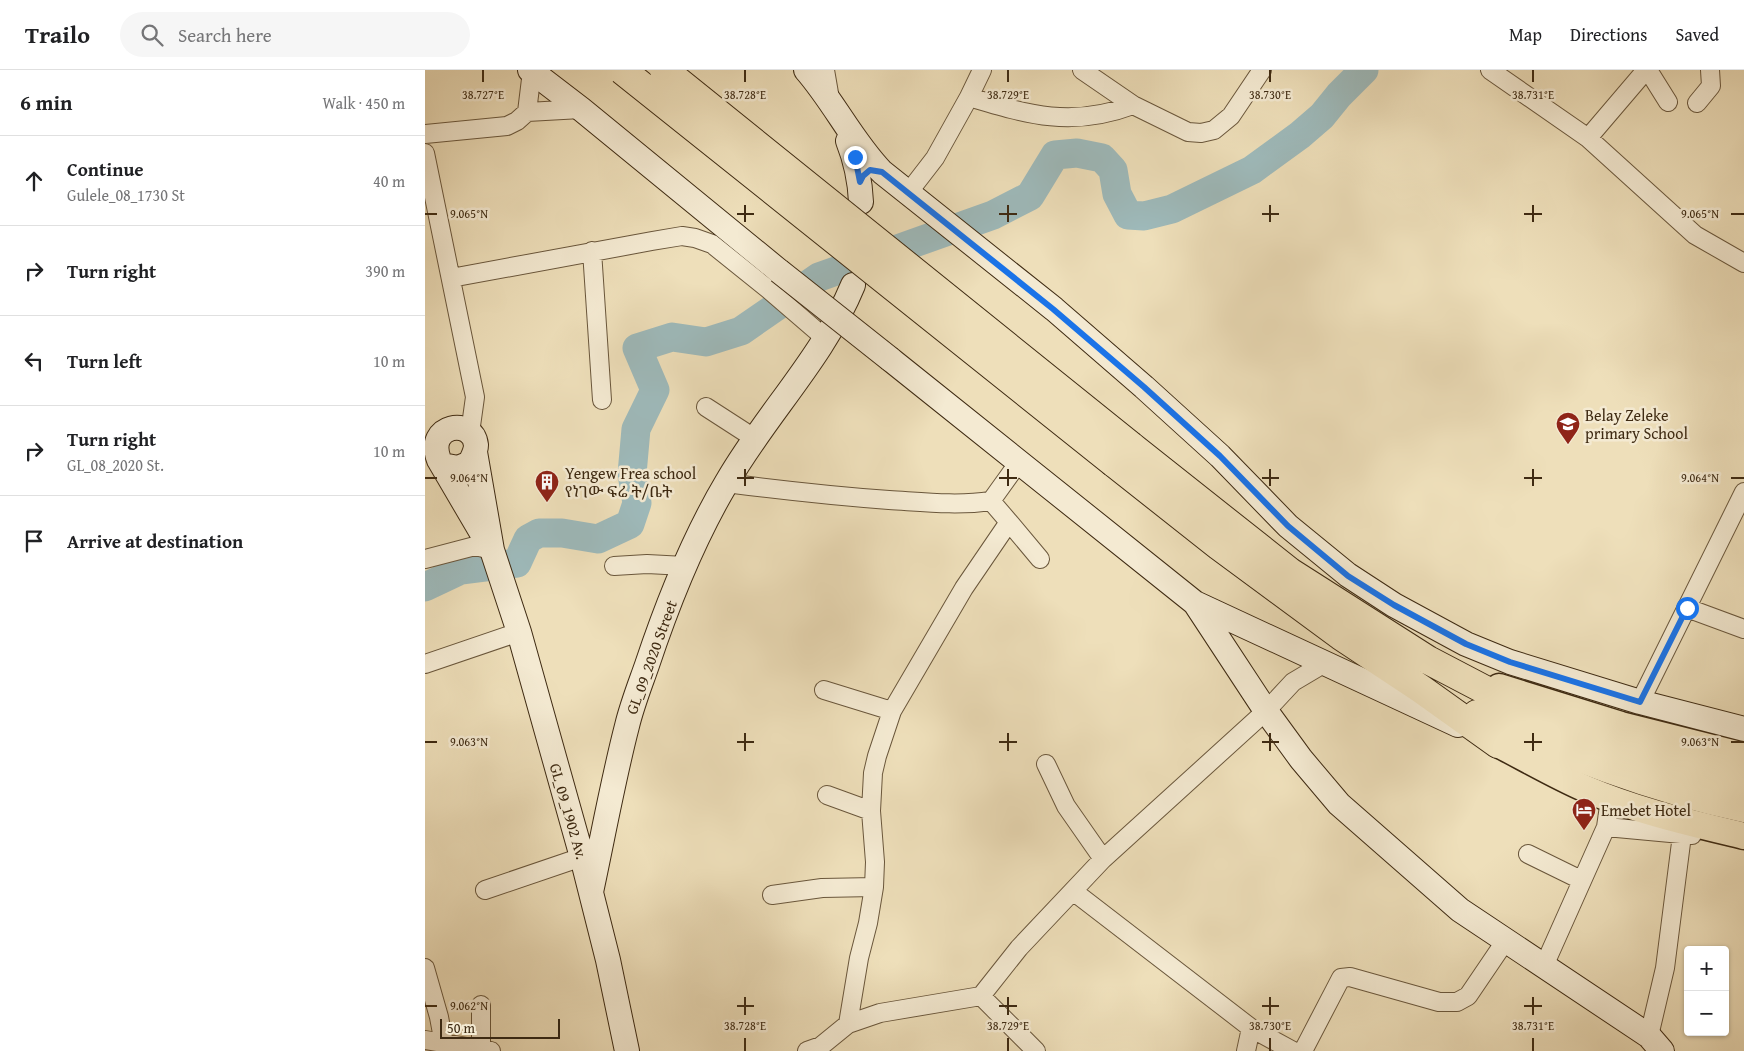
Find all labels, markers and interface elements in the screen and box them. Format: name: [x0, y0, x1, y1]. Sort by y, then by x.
search box: [120, 12, 470, 57]
text: Trailo: [25, 17, 90, 52]
icon: search: [138, 21, 166, 49]
text: Search here: [178, 21, 272, 49]
text: Map: [1509, 21, 1542, 48]
text: Directions: [1570, 21, 1647, 48]
text: Saved: [1675, 21, 1719, 48]
text: 38.727°E: [462, 86, 504, 103]
text: 38.728°E: [724, 86, 766, 103]
text: 38.729°E: [987, 86, 1029, 103]
text: 38.730°E: [1249, 86, 1291, 103]
text: 38.731°E: [1512, 86, 1554, 103]
text: 6 min: [20, 87, 72, 118]
text: Walk · 450 m: [322, 91, 405, 115]
route end: [844, 146, 867, 169]
text: Continue: [67, 155, 144, 183]
icon: ahead: [20, 167, 48, 195]
text: 40 m: [373, 169, 405, 193]
text: Gulele_08_1730 St: [67, 183, 185, 207]
text: 9.065°N: [450, 205, 488, 222]
text: 9.065°N: [1681, 205, 1719, 222]
icon: right: [20, 257, 48, 285]
text: Turn right: [67, 257, 156, 285]
text: 390 m: [365, 259, 405, 283]
icon: left: [20, 347, 48, 375]
text: Turn left: [67, 347, 142, 375]
text: 10 m: [373, 349, 405, 373]
place label: Belay Zeleke primary School: [1585, 403, 1688, 445]
school or university icon: Belay Zeleke primary School: [1555, 411, 1581, 445]
text: Turn right: [67, 425, 156, 453]
icon: right: [20, 437, 48, 465]
text: 10 m: [373, 439, 405, 463]
text: GL_08_2020 St.: [67, 453, 164, 477]
place label: Yengew Frea school የነገው ፍሬ ት/ቤት: [565, 461, 697, 503]
text: 9.064°N: [450, 469, 488, 486]
building icon: Yengew Frea school የነገው ፍሬ ት/ቤት: [534, 469, 560, 503]
text: 9.064°N: [1681, 469, 1719, 486]
icon: arrive: [20, 527, 48, 555]
text: Arrive at destination: [67, 527, 243, 555]
street label: GL_09_2020 Street: [619, 596, 683, 718]
route start: [1676, 597, 1699, 620]
text: 9.063°N: [450, 733, 488, 750]
text: 9.063°N: [1681, 733, 1719, 750]
street label: GL_09_1902 Av.: [544, 760, 594, 862]
hotel icon: Emebet Hotel: [1571, 797, 1597, 831]
place label: Emebet Hotel: [1601, 798, 1692, 822]
map controls: [1684, 946, 1729, 1036]
button: +: [1684, 946, 1729, 991]
button: −: [1684, 991, 1729, 1036]
text: 9.062°N: [450, 997, 488, 1014]
scale bar: [440, 1016, 560, 1039]
text: 38.728°E: [724, 1017, 766, 1034]
text: 38.729°E: [987, 1017, 1029, 1034]
text: 38.730°E: [1249, 1017, 1291, 1034]
text: 38.731°E: [1512, 1017, 1554, 1034]
text: 50 m: [447, 1018, 475, 1038]

